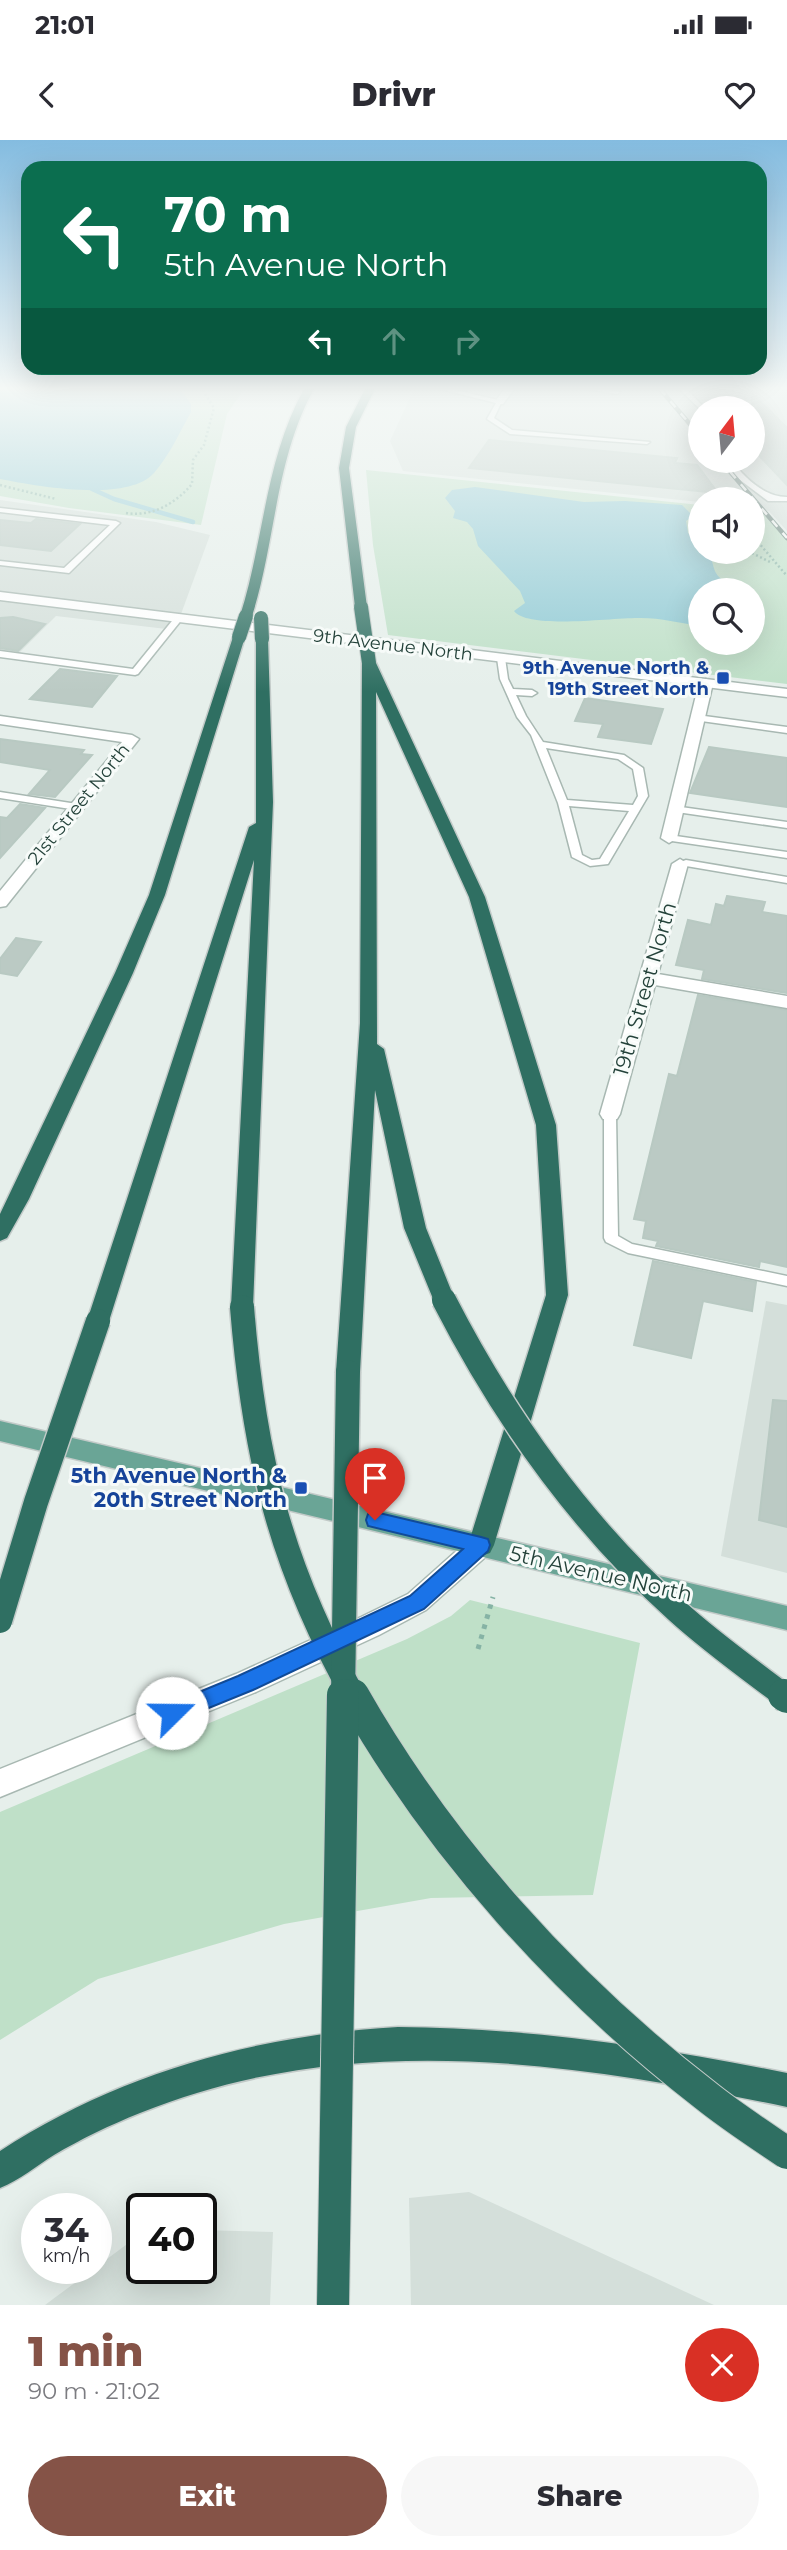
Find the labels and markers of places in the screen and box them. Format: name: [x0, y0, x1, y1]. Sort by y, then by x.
place label: 9th Avenue North & 19th Street North: [523, 657, 709, 700]
marker: 9th Avenue North & 19th Street North: [715, 670, 731, 686]
pin: [345, 1448, 405, 1520]
place label: 5th Avenue North & 20th Street North: [71, 1463, 287, 1512]
marker: 5th Avenue North & 20th Street North: [293, 1480, 309, 1496]

